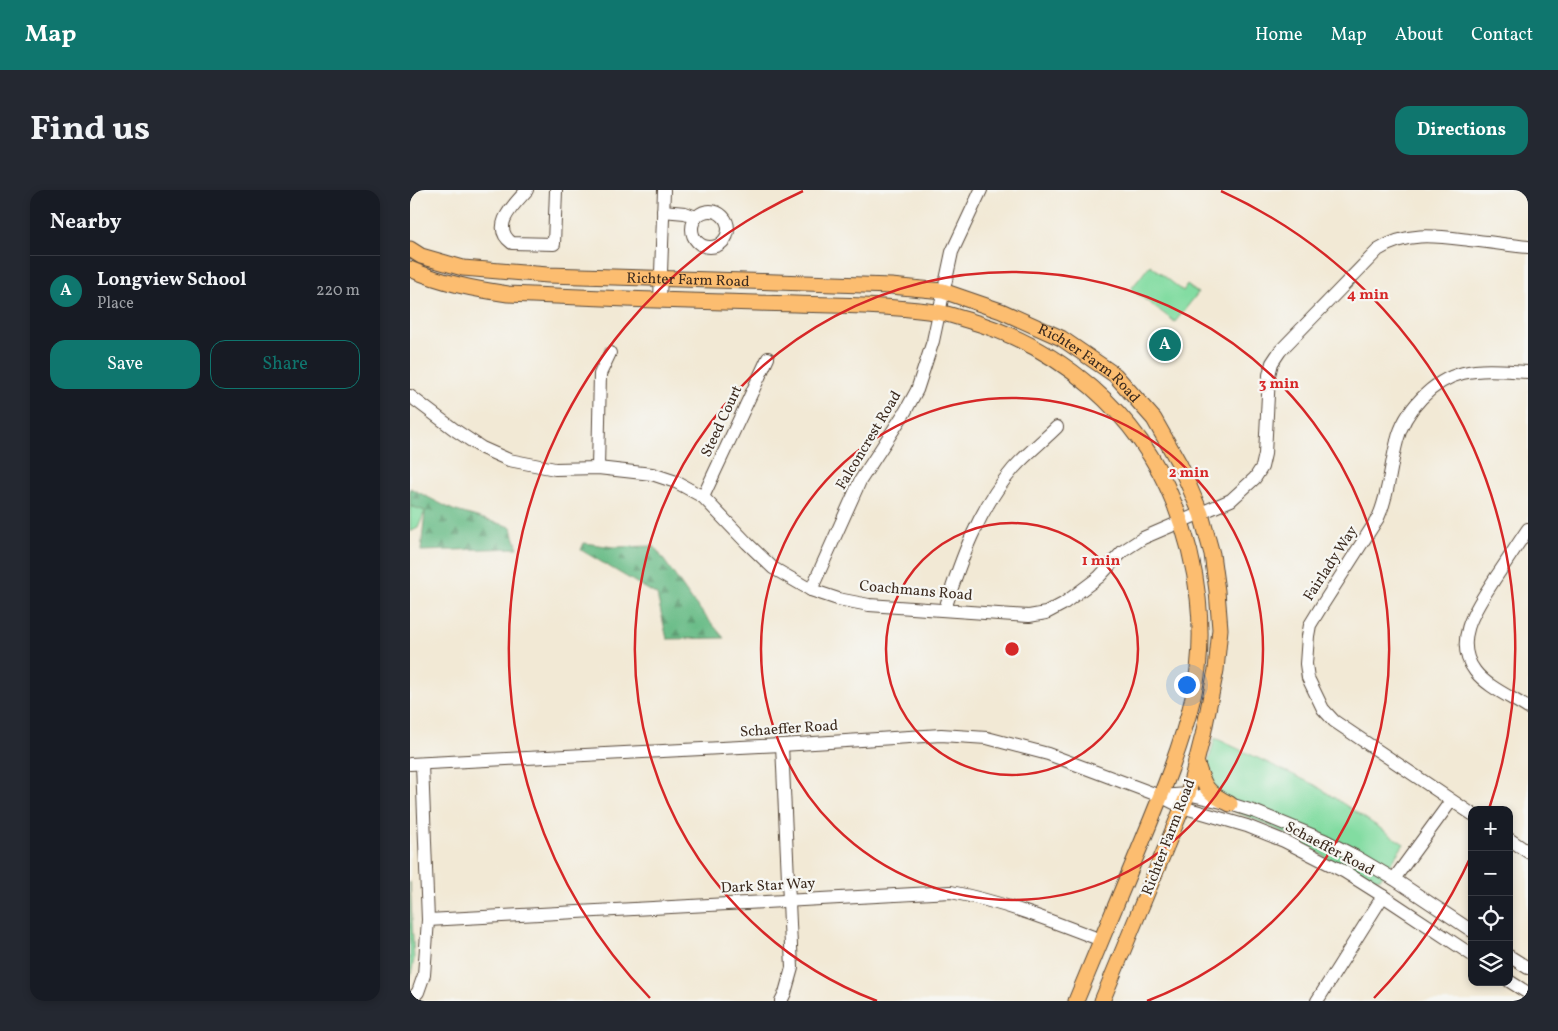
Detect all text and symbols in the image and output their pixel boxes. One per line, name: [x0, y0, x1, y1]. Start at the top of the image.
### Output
text: Map: [25, 18, 76, 52]
text: Home: [1255, 23, 1303, 48]
text: Map: [1331, 23, 1367, 48]
text: About: [1395, 23, 1443, 48]
text: Contact: [1471, 23, 1533, 48]
text: Find us: [30, 106, 150, 154]
button: Directions: [1395, 106, 1528, 155]
text: Nearby: [50, 208, 121, 237]
text: Longview School: [97, 267, 247, 293]
street label: Richter Farm Road: [626, 268, 750, 293]
text: A: [60, 280, 72, 302]
text: 220 m: [316, 280, 360, 302]
text: 4 min: [1347, 285, 1389, 306]
text: Place: [97, 293, 134, 315]
street label: Richter Farm Road: [1034, 320, 1144, 408]
pin: A: [1149, 326, 1181, 364]
button: Save: [50, 340, 200, 389]
button: Share: [210, 340, 360, 389]
text: 3 min: [1259, 374, 1299, 395]
street label: Steed Court: [697, 382, 748, 461]
street label: Falconcrest Road: [831, 387, 907, 494]
text: 2 min: [1169, 463, 1209, 484]
street label: Fairlady Way: [1299, 522, 1363, 605]
text: 1 min: [1082, 551, 1120, 572]
street label: Coachmans Road: [858, 576, 973, 607]
centre of rings: [1003, 640, 1021, 658]
your location: [1174, 672, 1200, 698]
street label: Schaeffer Road: [739, 716, 839, 743]
street label: Richter Farm Road: [1138, 776, 1201, 899]
map controls: [1468, 806, 1513, 986]
button: +: [1468, 806, 1513, 851]
street label: Schaeffer Road: [1281, 817, 1378, 882]
button: −: [1468, 851, 1513, 896]
street label: Dark Star Way: [720, 874, 816, 899]
button: locate: [1468, 896, 1513, 941]
button: layers: [1468, 941, 1513, 986]

